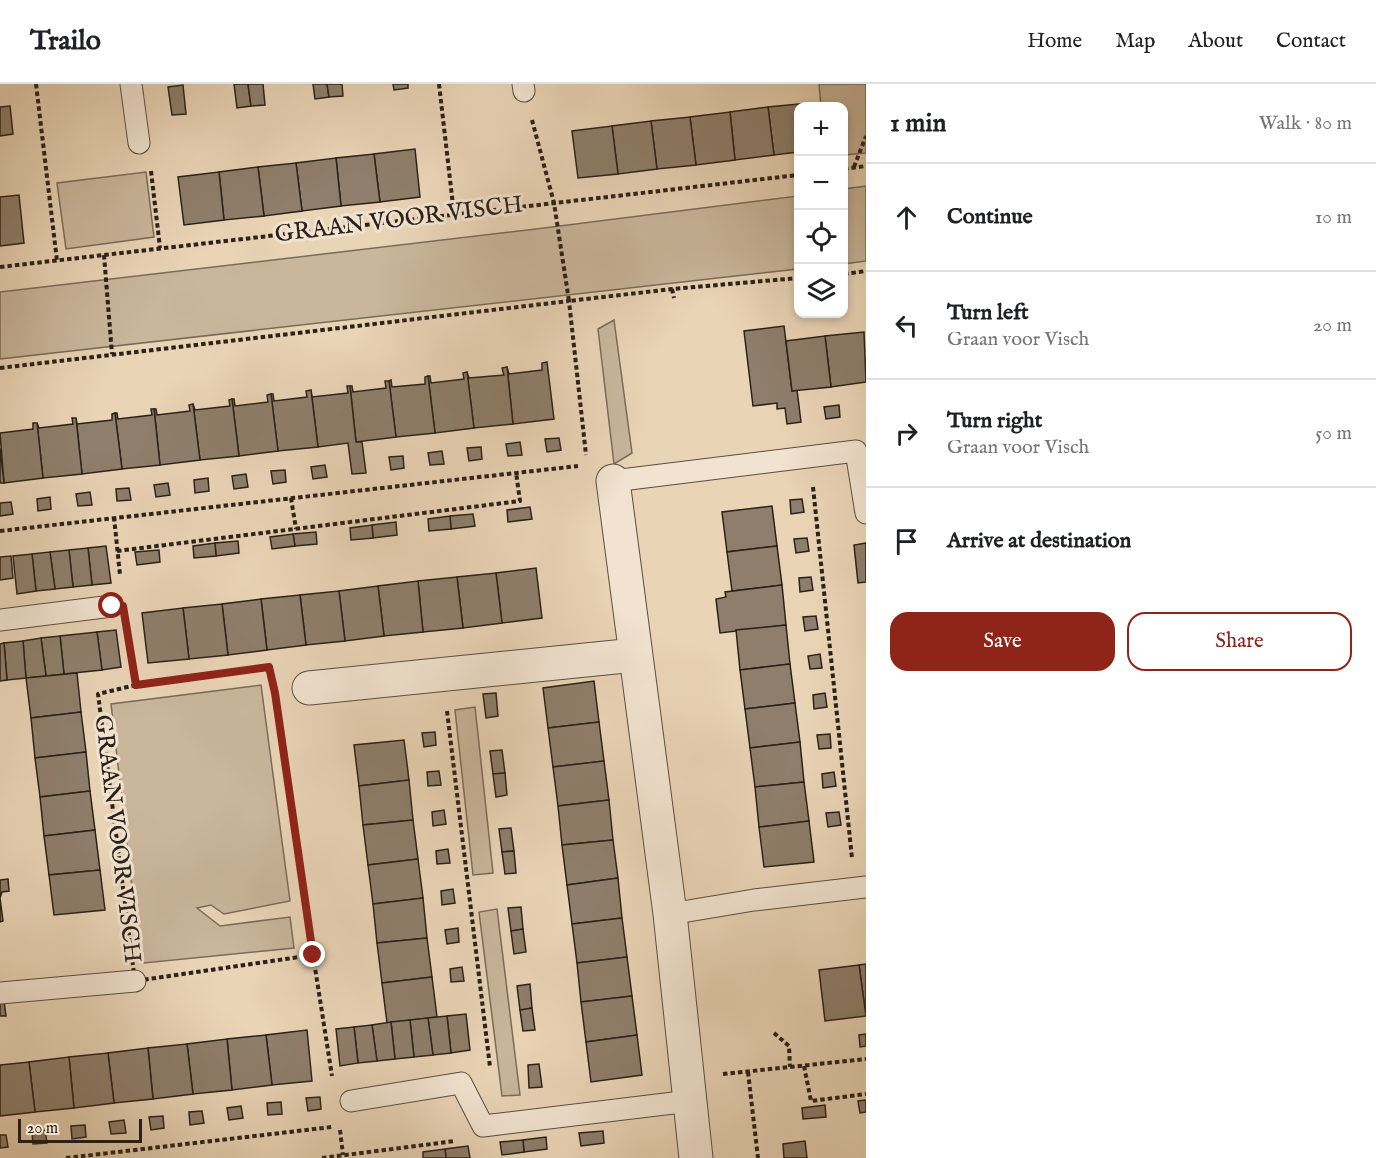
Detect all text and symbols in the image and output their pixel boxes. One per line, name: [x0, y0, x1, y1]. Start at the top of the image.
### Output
text: Trailo: [30, 24, 101, 59]
text: Home: [1027, 28, 1082, 55]
text: Map: [1115, 28, 1155, 55]
text: About: [1188, 28, 1243, 55]
text: Contact: [1276, 28, 1346, 55]
map controls: [794, 102, 848, 318]
button: +: [794, 102, 848, 156]
text: 1 min: [890, 107, 946, 140]
text: Walk · 80 m: [1259, 111, 1352, 136]
button: −: [794, 156, 848, 210]
street label: GRAAN VOOR VISCH: [273, 189, 525, 251]
icon: ahead: [890, 201, 923, 234]
text: Continue: [947, 203, 1033, 231]
text: 10 m: [1315, 205, 1352, 230]
button: locate: [794, 210, 848, 264]
button: layers: [794, 264, 848, 318]
text: Turn left: [947, 299, 1029, 327]
icon: left: [890, 309, 923, 342]
text: 20 m: [1313, 313, 1352, 338]
text: Graan voor Visch: [947, 327, 1089, 352]
text: Turn right: [947, 407, 1042, 435]
icon: right: [890, 417, 923, 450]
text: 50 m: [1315, 421, 1352, 446]
text: Graan voor Visch: [947, 435, 1089, 460]
icon: arrive: [890, 525, 923, 558]
text: Arrive at destination: [947, 527, 1131, 555]
route start: [98, 592, 124, 618]
button: Save: [890, 612, 1115, 671]
button: Share: [1127, 612, 1352, 671]
street label: GRAAN VOOR VISCH: [86, 713, 148, 965]
route end: [299, 941, 325, 967]
scale bar: [18, 1116, 142, 1144]
text: 20 m: [27, 1119, 58, 1139]

